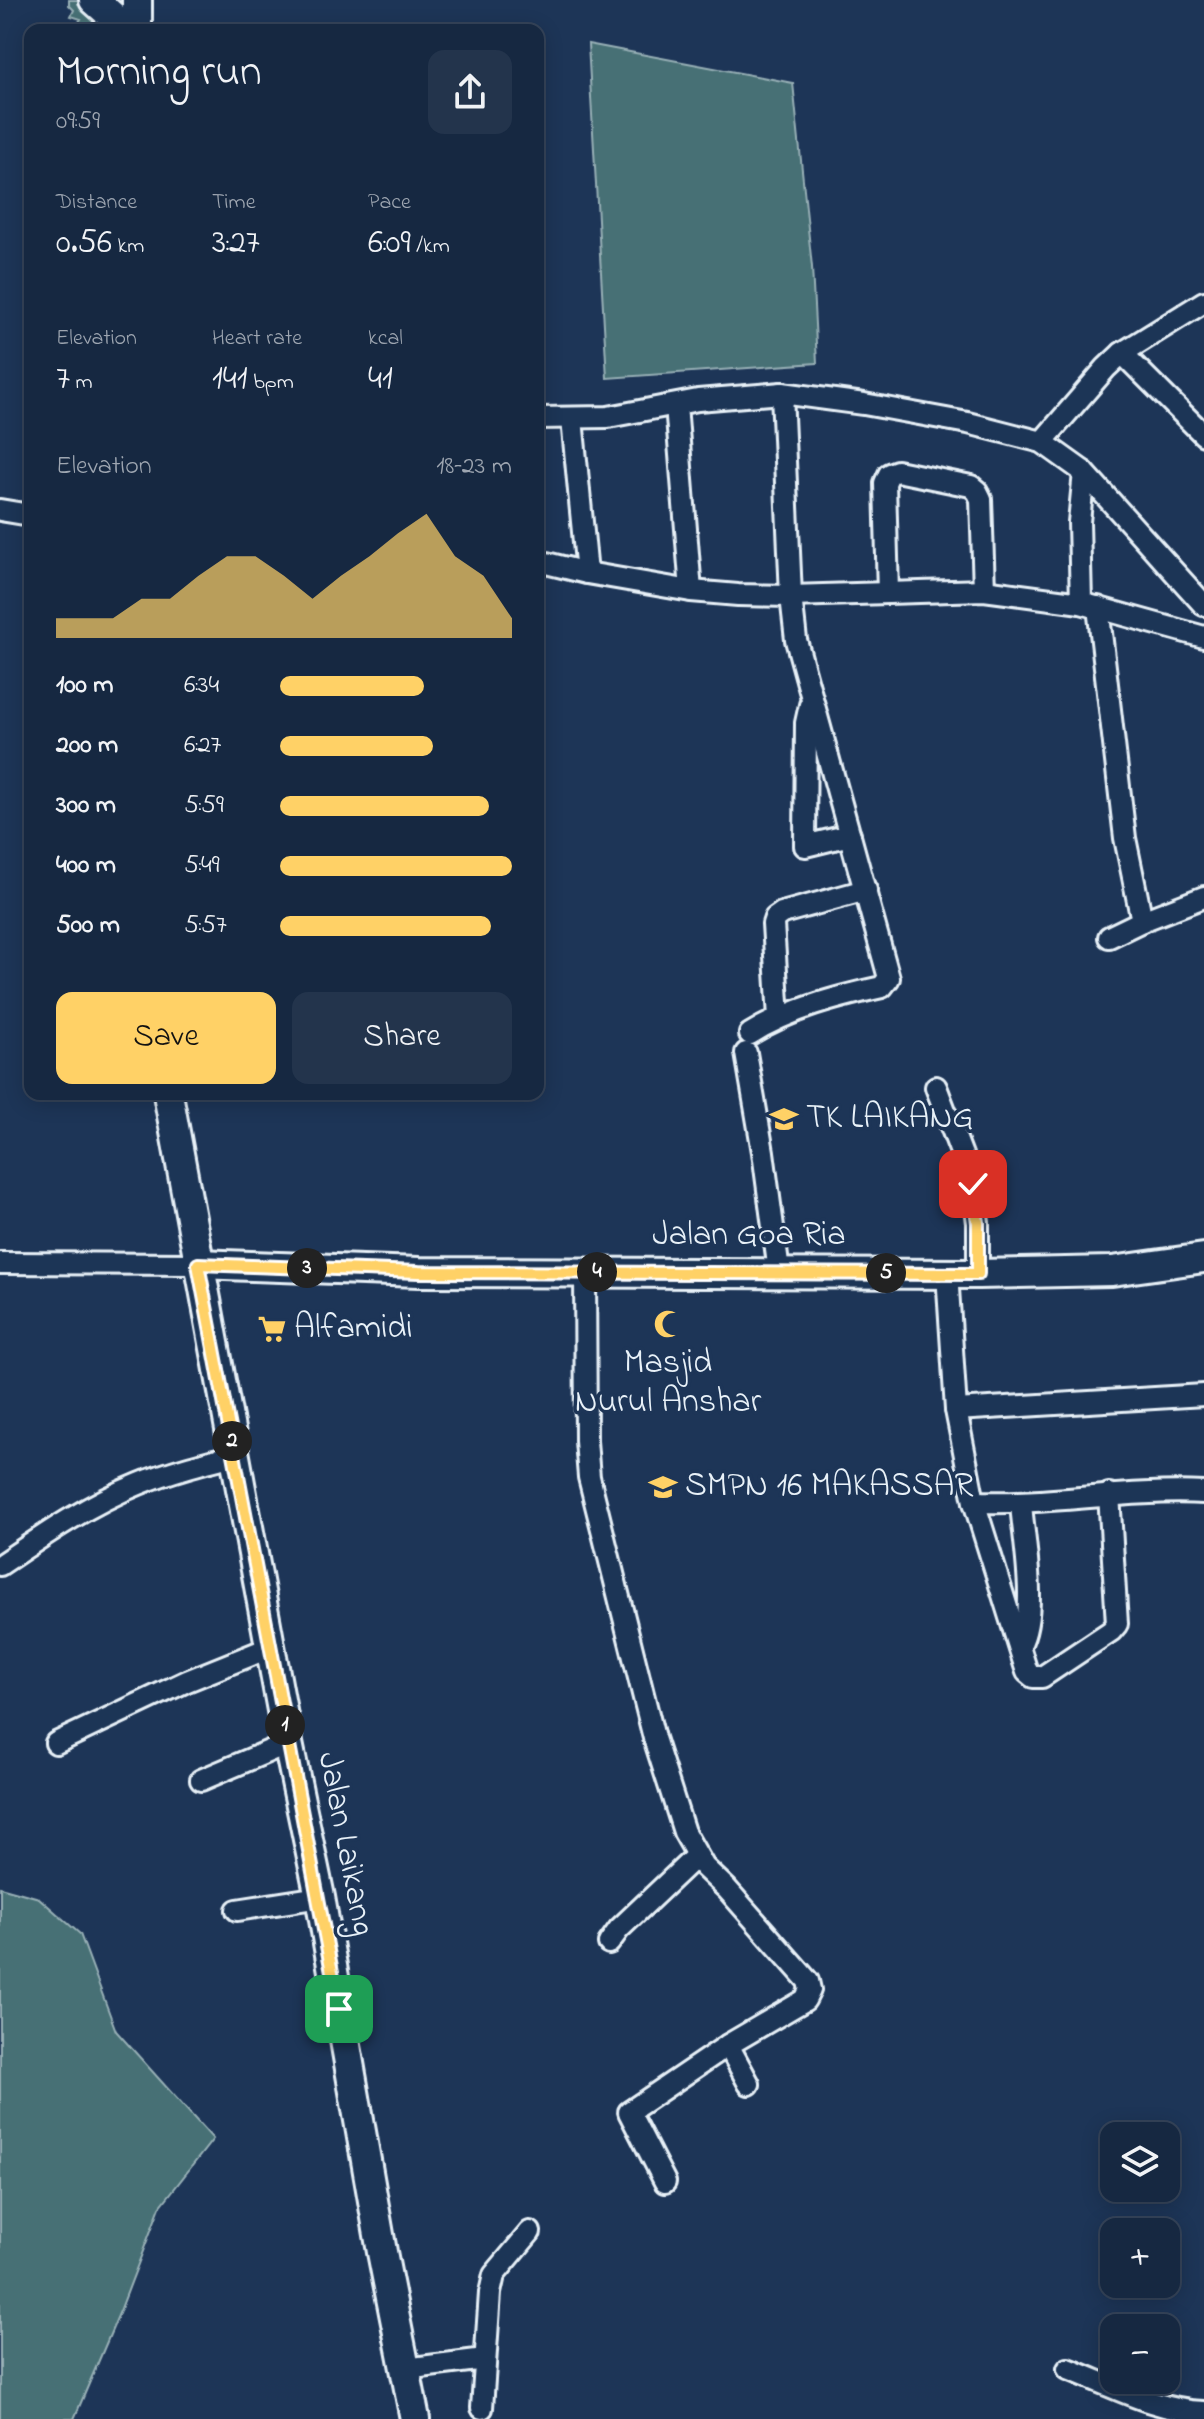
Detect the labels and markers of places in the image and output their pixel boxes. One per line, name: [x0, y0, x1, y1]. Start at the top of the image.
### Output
place label: TK LAIKANG: [806, 1094, 974, 1144]
school or university icon: TK LAIKANG: [769, 1104, 799, 1134]
pin: [939, 1150, 1007, 1218]
pin: 3: [287, 1248, 327, 1288]
pin: 4: [577, 1252, 617, 1292]
pin: 5: [866, 1253, 906, 1293]
place label: Alfamidi: [294, 1304, 413, 1354]
mosque icon: Masjid Nurul Anshar: [653, 1309, 683, 1339]
supermarket icon: Alfamidi: [257, 1314, 287, 1344]
place label: Masjid Nurul Anshar: [575, 1339, 762, 1428]
pin: 2: [212, 1421, 252, 1461]
place label: SMPN 16 MAKASSAR: [685, 1462, 973, 1512]
school or university icon: SMPN 16 MAKASSAR: [648, 1472, 678, 1502]
pin: 1: [265, 1705, 305, 1745]
pin: [305, 1975, 373, 2043]

